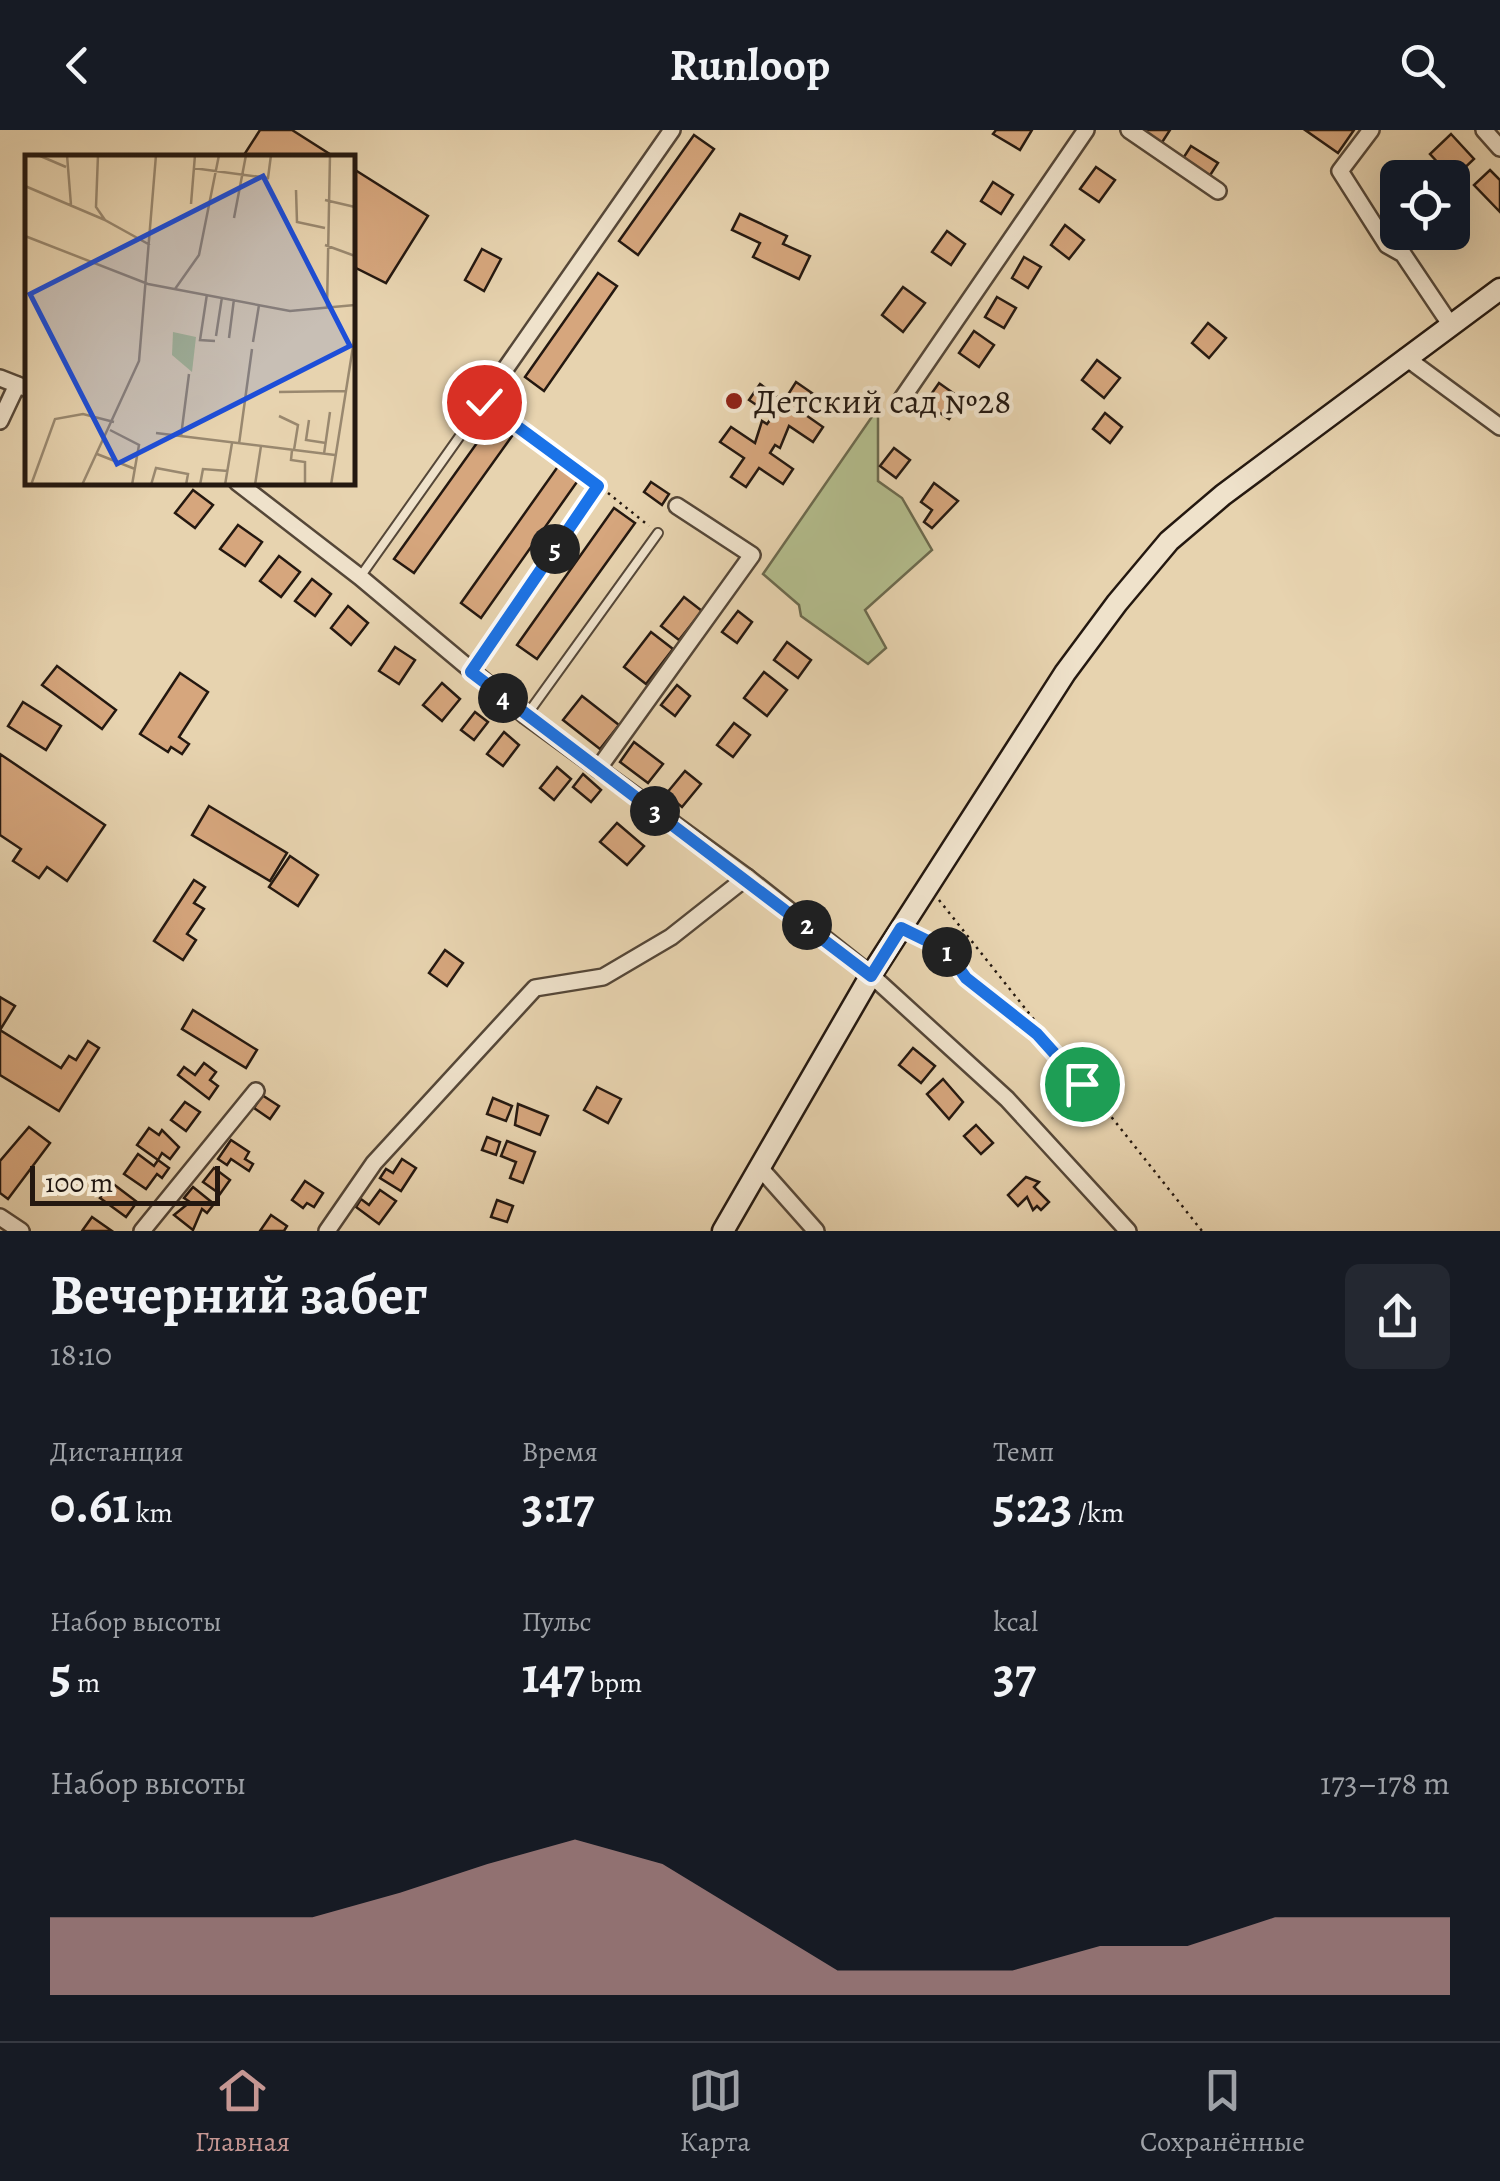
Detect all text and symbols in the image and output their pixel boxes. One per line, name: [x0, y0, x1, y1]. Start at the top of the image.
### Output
text: Runloop: [670, 34, 830, 96]
icon: back: [50, 38, 105, 93]
icon: search: [1395, 38, 1450, 93]
inset map: [25, 155, 355, 485]
map controls: [1380, 160, 1470, 250]
button: locate: [1380, 160, 1470, 250]
pin: [442, 360, 527, 445]
icon: check: [457, 375, 512, 430]
place label: Детский сад №28: [754, 377, 1011, 425]
marker: Детский сад №28: [723, 390, 745, 412]
pin: 5: [530, 524, 580, 574]
text: 5: [549, 530, 561, 568]
pin: 4: [478, 673, 528, 723]
text: 4: [496, 679, 510, 717]
pin: 3: [630, 786, 680, 836]
text: 3: [649, 792, 661, 830]
pin: 2: [782, 900, 832, 950]
text: 2: [800, 906, 814, 944]
pin: 1: [922, 927, 972, 977]
text: 1: [942, 933, 952, 971]
pin: [1040, 1042, 1125, 1127]
icon: arrive: [1055, 1057, 1110, 1112]
scale bar: [30, 1161, 220, 1206]
text: 100 m: [45, 1164, 113, 1202]
text: Вечерний забег: [50, 1257, 428, 1332]
button: share: [1345, 1264, 1450, 1369]
text: 18:10: [50, 1332, 112, 1376]
text: Дистанция: [50, 1433, 184, 1471]
text: Время: [522, 1433, 598, 1471]
text: Темп: [993, 1433, 1054, 1471]
text: 0.61: [50, 1471, 130, 1539]
text: 3:17: [522, 1471, 594, 1539]
text: 5:23: [993, 1471, 1072, 1539]
text: km: [130, 1494, 173, 1532]
text: /km: [1072, 1494, 1124, 1532]
text: Набор высоты: [50, 1603, 222, 1641]
text: Пульс: [522, 1603, 592, 1641]
text: kcal: [993, 1603, 1038, 1641]
text: 5: [50, 1641, 71, 1709]
text: 147: [522, 1641, 584, 1709]
text: 37: [993, 1641, 1036, 1709]
text: m: [71, 1664, 100, 1702]
text: bpm: [584, 1664, 642, 1702]
text: Набор высоты: [50, 1761, 246, 1805]
text: 173–178 m: [1320, 1761, 1450, 1805]
tab: Главная: [195, 2063, 290, 2161]
tab: Карта: [680, 2063, 750, 2161]
tab: Сохранённые: [1140, 2063, 1305, 2161]

